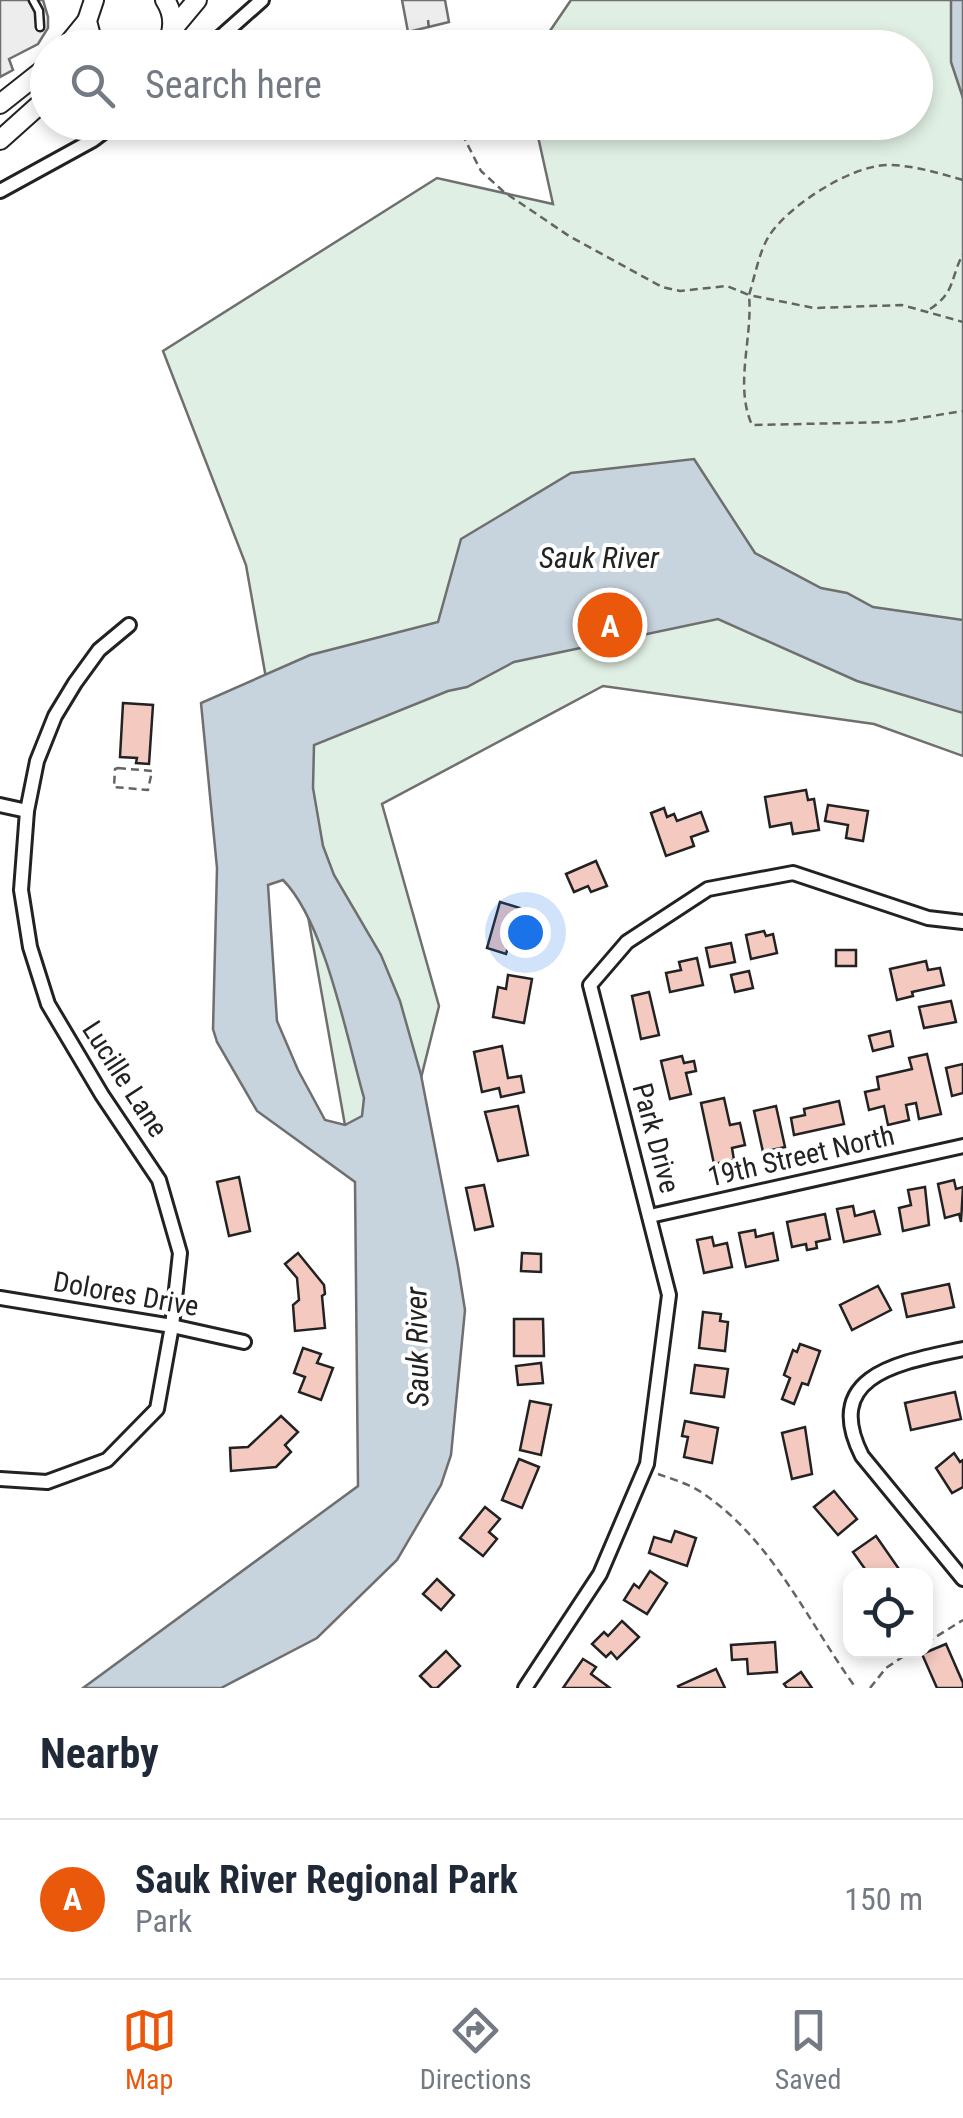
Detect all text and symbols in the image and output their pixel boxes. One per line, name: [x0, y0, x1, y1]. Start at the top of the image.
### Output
search box: [30, 30, 933, 140]
icon: search: [65, 58, 120, 113]
text: Search here: [145, 63, 322, 107]
water label: Sauk River: [539, 540, 660, 575]
pin: A: [578, 588, 642, 662]
your location: [500, 907, 551, 958]
street label: Lucille Lane: [75, 1015, 175, 1143]
street label: Park Drive: [626, 1080, 686, 1196]
street label: 19th Street North: [705, 1119, 897, 1193]
street label: Dolores Drive: [51, 1265, 201, 1323]
water label: Sauk River: [398, 1286, 436, 1407]
map controls: [843, 1568, 933, 1658]
button: locate: [843, 1568, 933, 1658]
text: Nearby: [40, 1729, 159, 1778]
text: Sauk River Regional Park: [135, 1858, 518, 1902]
text: A: [63, 1880, 82, 1918]
text: 150 m: [844, 1880, 923, 1918]
text: Park: [135, 1902, 192, 1940]
tab: Map: [122, 2003, 177, 2096]
tab: Directions: [420, 2003, 532, 2096]
tab: Saved: [775, 2003, 841, 2096]

